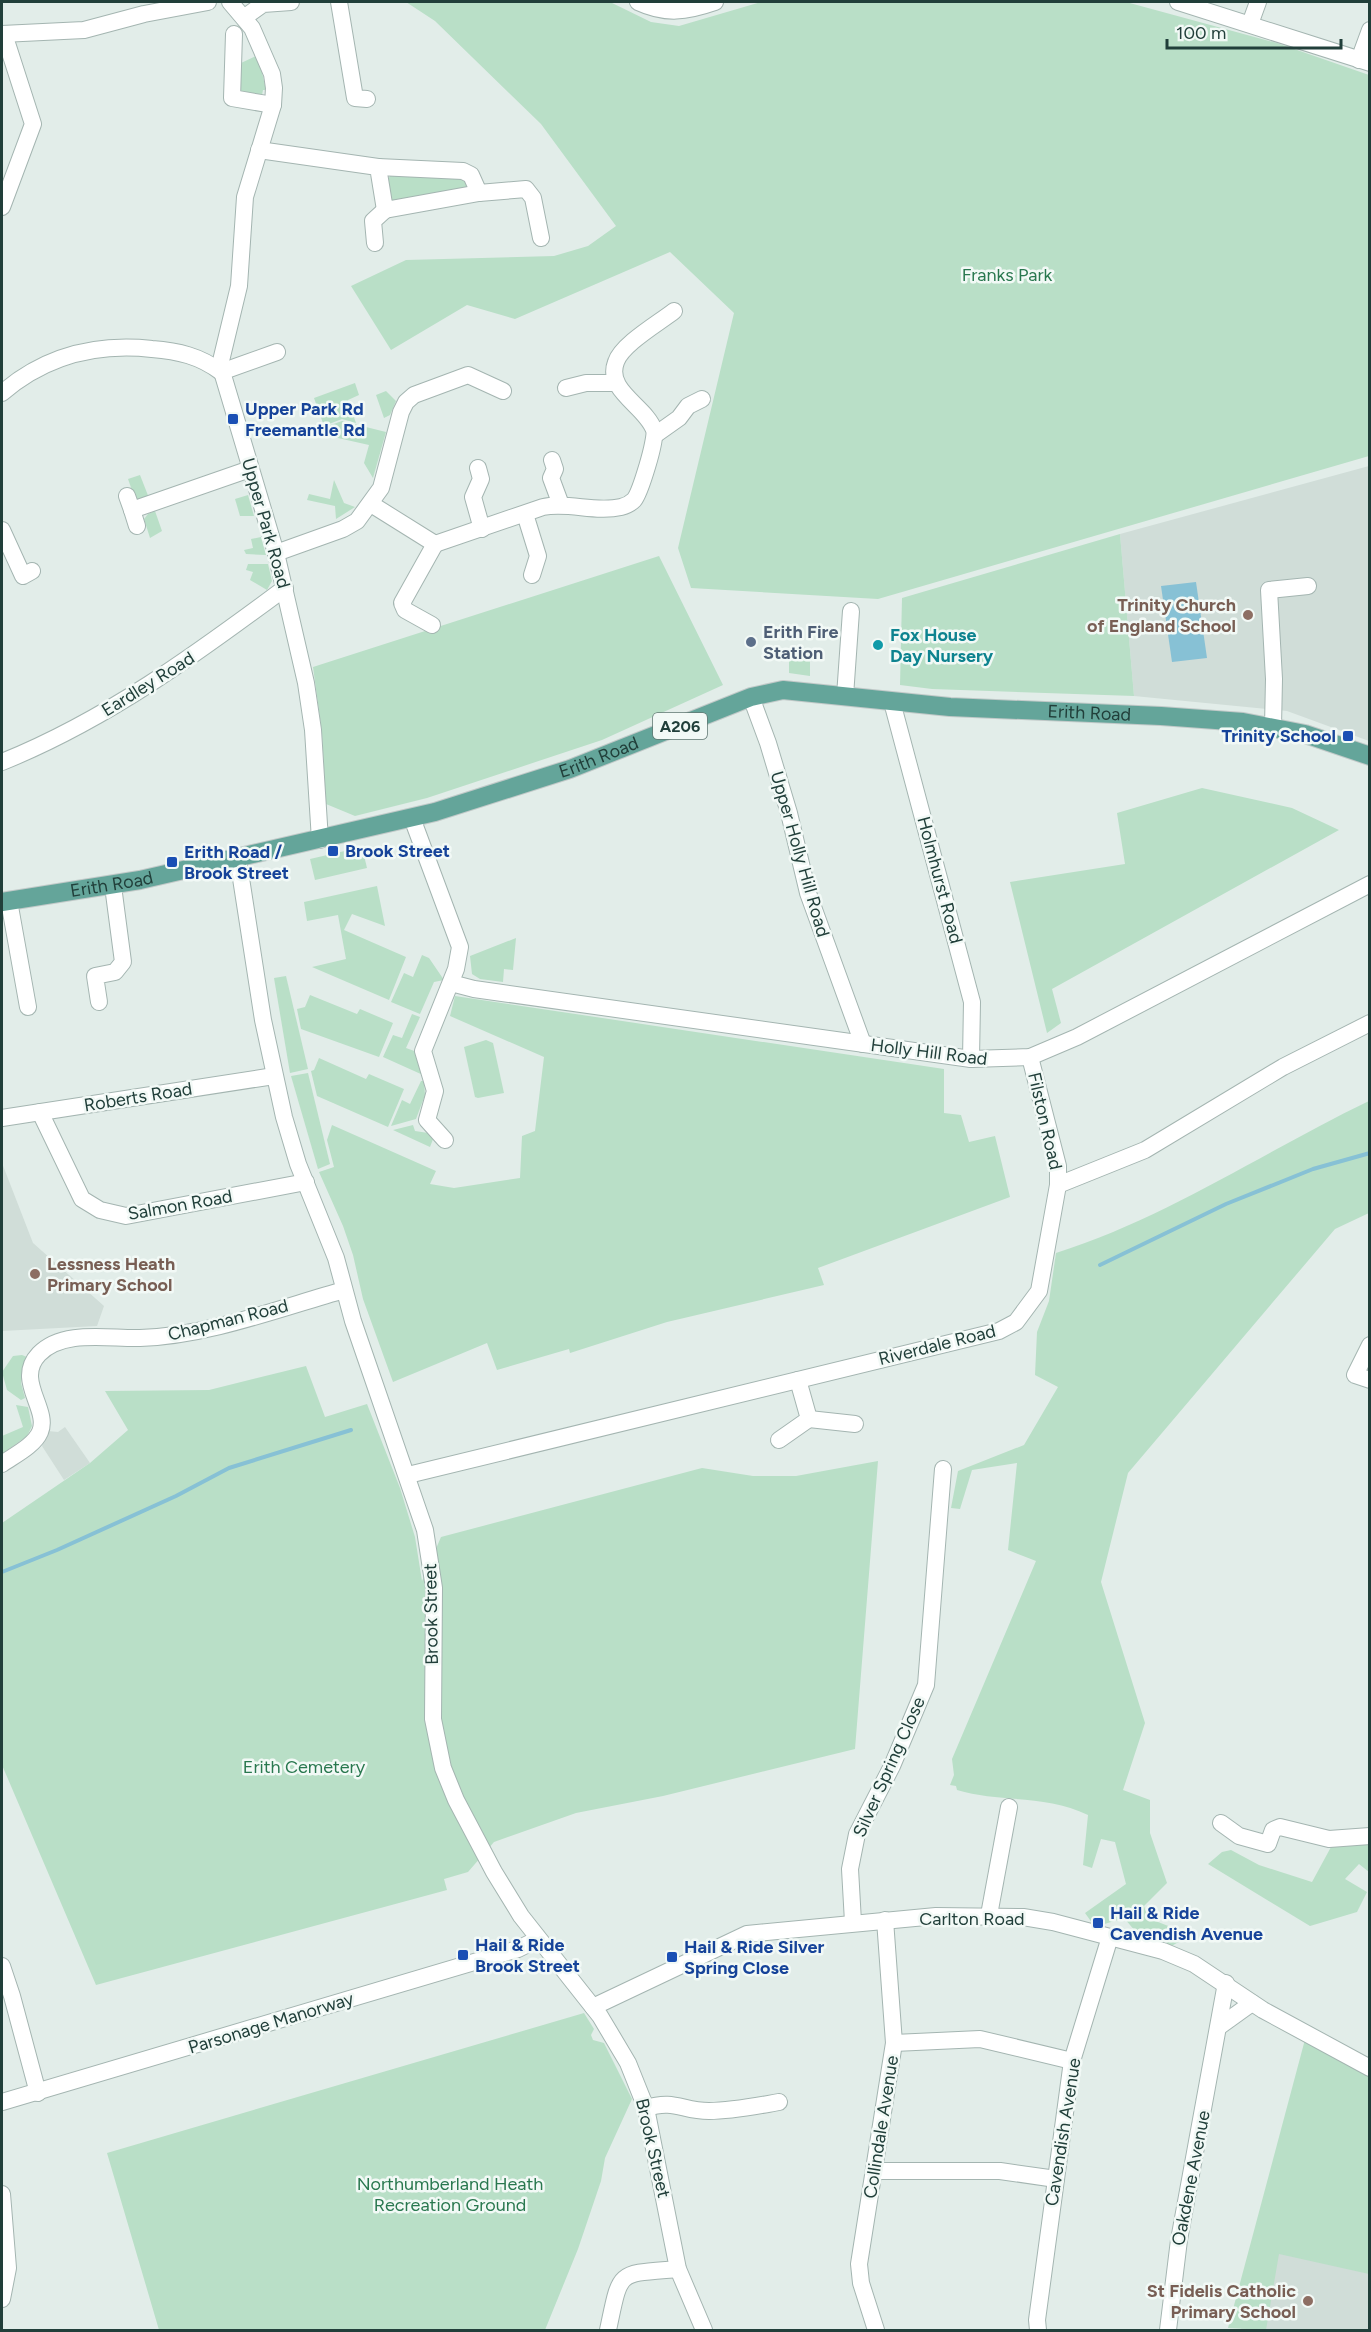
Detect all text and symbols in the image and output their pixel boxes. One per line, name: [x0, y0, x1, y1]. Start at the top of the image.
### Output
scale bar: [1167, 12, 1341, 50]
text: 100 m: [1176, 22, 1226, 44]
park label: Franks Park: [962, 264, 1053, 286]
place label: Upper Park Rd Freemantle Rd: [245, 398, 365, 441]
marker: Upper Park Rd Freemantle Rd: [226, 412, 240, 426]
street label: Upper Park Road: [237, 455, 295, 591]
place label: Trinity Church of England School: [1087, 594, 1236, 637]
marker: Trinity Church of England School: [1241, 608, 1255, 622]
place label: Erith Fire Station: [763, 621, 838, 664]
place label: Fox House Day Nursery: [890, 624, 994, 667]
marker: Erith Fire Station: [744, 635, 758, 649]
marker: Fox House Day Nursery: [871, 638, 885, 652]
street label: Eardley Road: [97, 647, 199, 721]
street label: Erith Road: [1047, 700, 1132, 726]
road number: A206: [653, 713, 707, 739]
place label: Trinity School: [1221, 725, 1336, 747]
marker: Trinity School: [1341, 729, 1355, 743]
street label: Erith Road: [556, 732, 642, 783]
street label: Upper Holly Hill Road: [766, 768, 834, 940]
street label: Holmhurst Road: [912, 814, 968, 946]
place label: Brook Street: [345, 840, 450, 862]
place label: Erith Road / Brook Street: [184, 841, 289, 884]
marker: Brook Street: [326, 844, 340, 858]
marker: Erith Road / Brook Street: [165, 855, 179, 869]
street label: Erith Road: [69, 866, 155, 902]
street label: Holly Hill Road: [869, 1034, 989, 1070]
street label: Filston Road: [1023, 1070, 1067, 1172]
street label: Roberts Road: [82, 1078, 194, 1116]
street label: Salmon Road: [126, 1185, 234, 1225]
place label: Lessness Heath Primary School: [47, 1253, 175, 1296]
marker: Lessness Heath Primary School: [28, 1267, 42, 1281]
street label: Chapman Road: [166, 1294, 290, 1346]
street label: Riverdale Road: [876, 1320, 998, 1370]
street label: Brook Street: [419, 1563, 443, 1665]
street label: Silver Spring Close: [848, 1693, 930, 1841]
park label: Erith Cemetery: [243, 1756, 366, 1778]
place label: Hail & Ride Cavendish Avenue: [1110, 1902, 1263, 1945]
street label: Carlton Road: [919, 1908, 1025, 1930]
marker: Hail & Ride Cavendish Avenue: [1091, 1916, 1105, 1930]
place label: Hail & Ride Brook Street: [475, 1934, 580, 1977]
place label: Hail & Ride Silver Spring Close: [684, 1936, 825, 1979]
marker: Hail & Ride Brook Street: [456, 1948, 470, 1962]
marker: Hail & Ride Silver Spring Close: [665, 1950, 679, 1964]
street label: Parsonage Manorway: [186, 1987, 357, 2059]
street label: Collindale Avenue: [859, 2054, 903, 2200]
street label: Cavendish Avenue: [1040, 2056, 1086, 2208]
street label: Brook Street: [631, 2096, 675, 2200]
street label: Oakdene Avenue: [1167, 2108, 1215, 2247]
park label: Northumberland Heath Recreation Ground: [357, 2173, 543, 2216]
place label: St Fidelis Catholic Primary School: [1147, 2280, 1296, 2323]
marker: St Fidelis Catholic Primary School: [1301, 2294, 1315, 2308]

